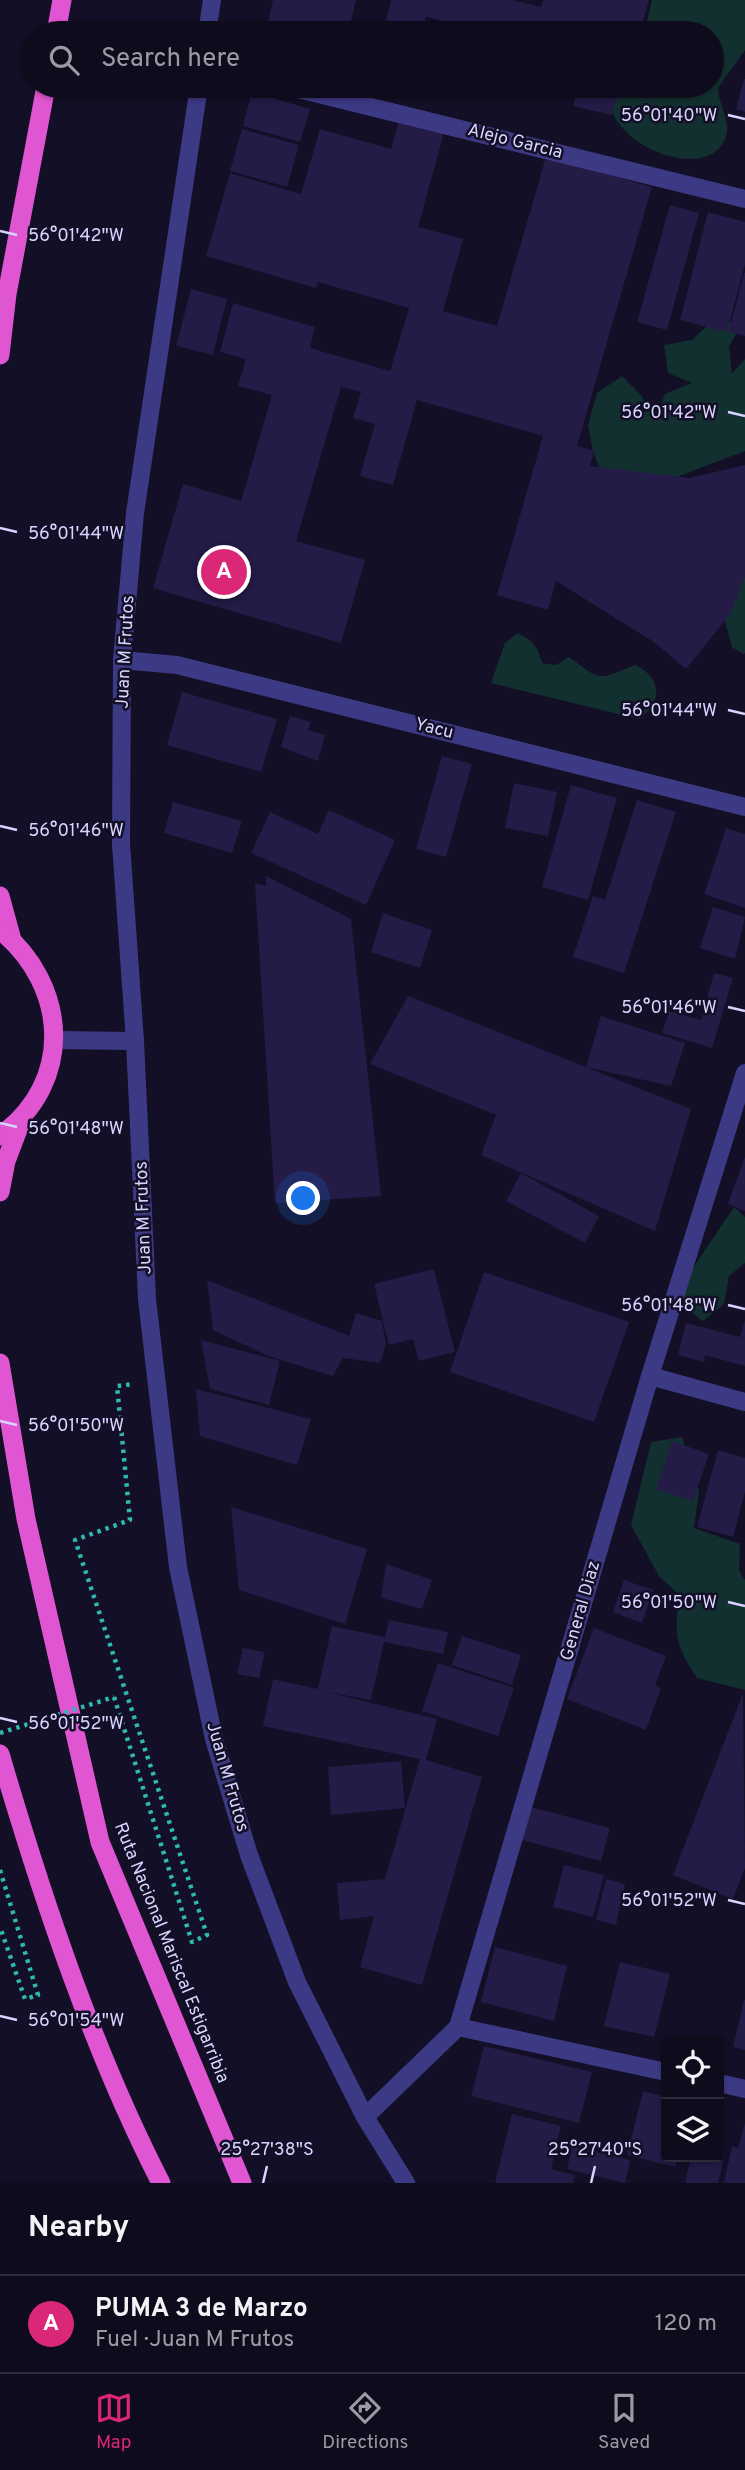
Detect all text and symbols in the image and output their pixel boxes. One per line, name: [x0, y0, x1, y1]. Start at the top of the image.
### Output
search box: [21, 21, 724, 98]
icon: search: [45, 41, 83, 79]
text: Search here: [101, 43, 240, 76]
text: 56°01'40"W: [621, 105, 717, 128]
street label: Alejo Garcia: [465, 119, 565, 165]
text: 56°01'42"W: [28, 225, 124, 248]
text: 56°01'42"W: [621, 402, 717, 425]
text: 56°01'44"W: [28, 523, 124, 546]
pin: A: [201, 546, 247, 598]
street label: Juan M Frutos: [112, 595, 140, 709]
text: 56°01'44"W: [621, 700, 717, 723]
street label: Yacu: [412, 713, 456, 745]
text: 56°01'46"W: [28, 820, 124, 843]
text: 56°01'46"W: [621, 997, 717, 1020]
text: 56°01'48"W: [28, 1118, 124, 1141]
street label: Juan M Frutos: [131, 1161, 157, 1275]
your location: [286, 1181, 320, 1215]
text: 56°01'48"W: [621, 1295, 717, 1318]
text: 56°01'50"W: [28, 1415, 124, 1438]
street label: General Diaz: [556, 1558, 606, 1664]
text: 56°01'50"W: [621, 1592, 717, 1615]
text: 56°01'52"W: [28, 1713, 124, 1736]
street label: Juan M Frutos: [200, 1719, 254, 1835]
street label: Ruta Nacional Mariscal Estigarribia: [108, 1819, 234, 2087]
text: 56°01'52"W: [621, 1890, 717, 1913]
text: 56°01'54"W: [28, 2010, 124, 2033]
map controls: [661, 2036, 724, 2162]
button: locate: [661, 2036, 724, 2099]
button: layers: [661, 2099, 724, 2162]
text: 25°27'38"S: [220, 2139, 314, 2162]
text: 25°27'40"S: [548, 2139, 642, 2162]
text: Nearby: [28, 2210, 129, 2247]
text: PUMA 3 de Marzo: [95, 2293, 308, 2326]
text: A: [43, 2310, 59, 2339]
text: 120 m: [655, 2310, 717, 2339]
text: Fuel · Juan M Frutos: [95, 2326, 294, 2355]
tab: Map: [95, 2389, 133, 2455]
tab: Directions: [322, 2389, 409, 2455]
tab: Saved: [598, 2389, 650, 2455]

